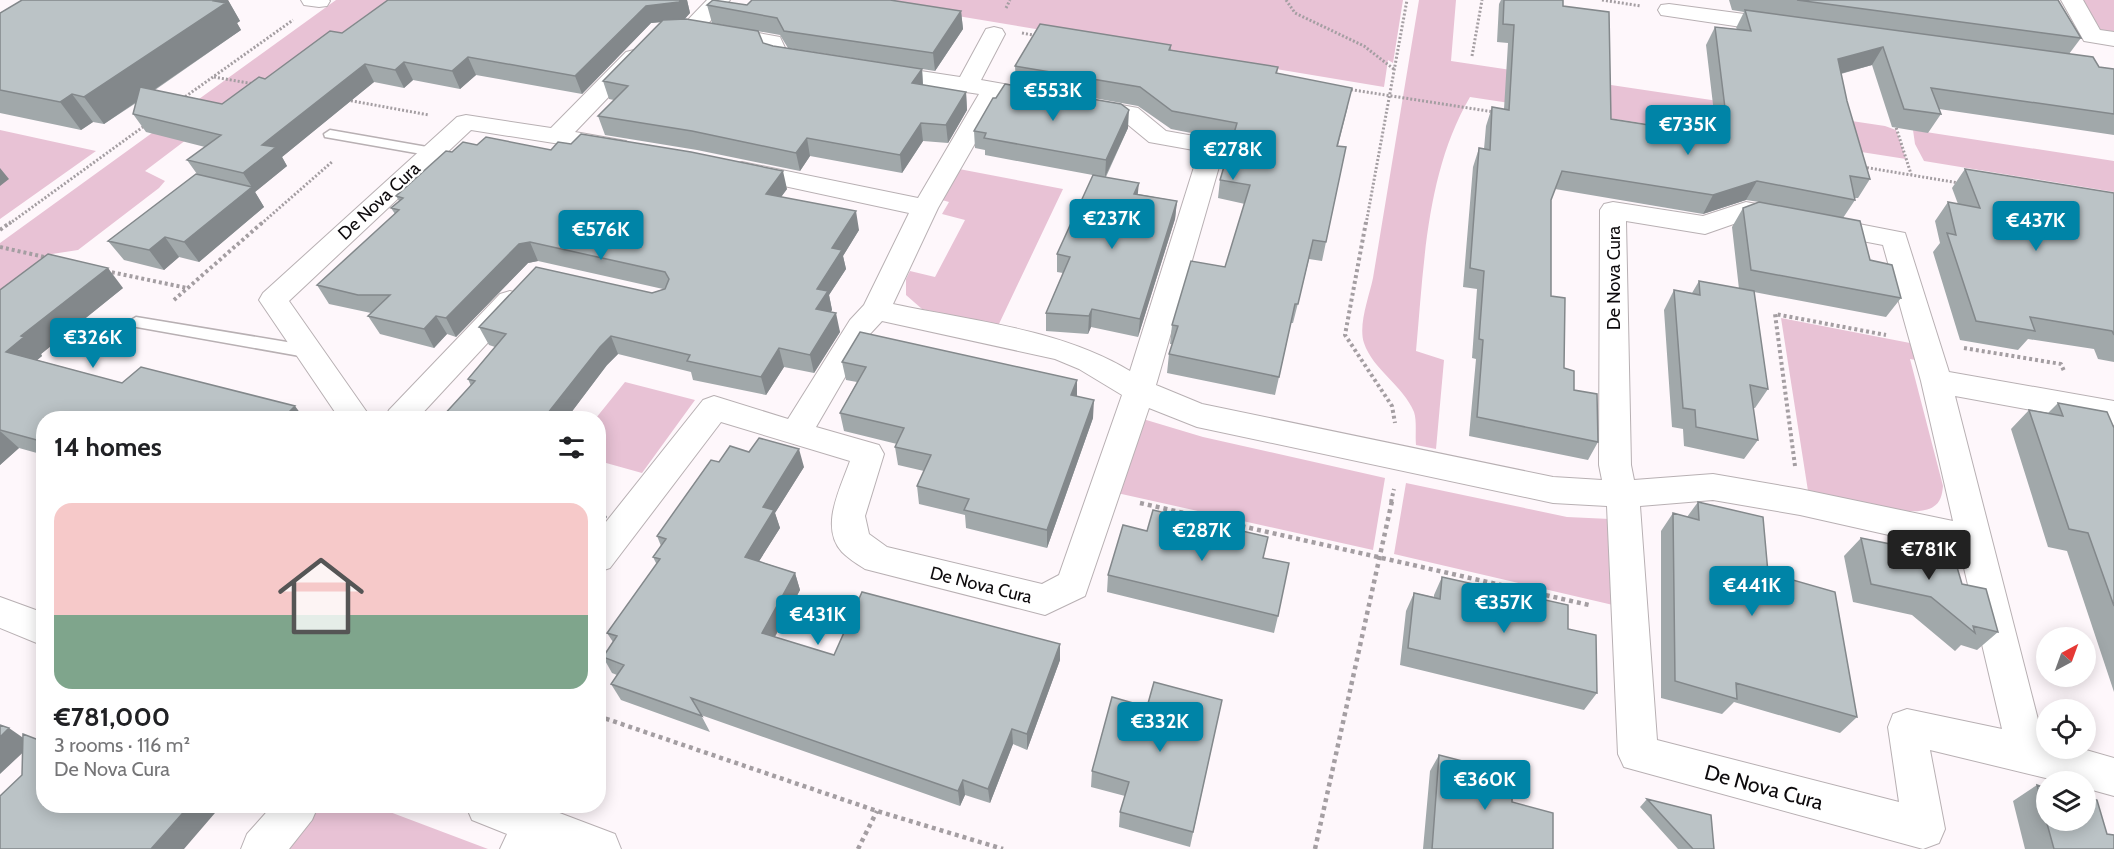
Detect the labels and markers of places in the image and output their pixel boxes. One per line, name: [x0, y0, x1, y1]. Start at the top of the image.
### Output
pin: €553K: [1011, 71, 1095, 122]
pin: €735K: [1646, 105, 1730, 156]
pin: €278K: [1191, 130, 1275, 181]
pin: €237K: [1070, 199, 1154, 250]
pin: €437K: [1994, 201, 2078, 252]
pin: €576K: [559, 210, 643, 261]
pin: €326K: [51, 318, 135, 369]
pin: €287K: [1160, 511, 1244, 562]
pin: €781K: [1887, 530, 1971, 581]
pin: €441K: [1710, 566, 1794, 617]
pin: €357K: [1462, 583, 1546, 634]
pin: €431K: [776, 595, 860, 646]
pin: €332K: [1118, 702, 1202, 753]
pin: €360K: [1443, 760, 1527, 811]

